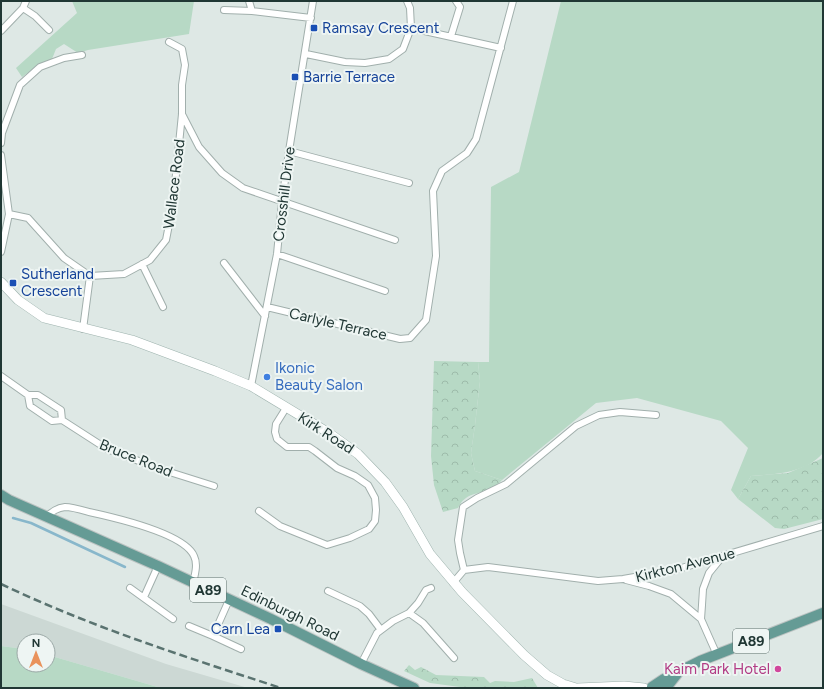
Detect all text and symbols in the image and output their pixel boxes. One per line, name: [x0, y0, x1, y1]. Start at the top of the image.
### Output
place label: Ramsay Crescent: [322, 19, 440, 37]
marker: Ramsay Crescent: [309, 23, 319, 33]
place label: Barrie Terrace: [303, 68, 395, 86]
marker: Barrie Terrace: [290, 72, 300, 82]
street label: Wallace Road: [160, 138, 188, 230]
street label: Crosshill Drive: [269, 146, 299, 242]
place label: Sutherland Crescent: [21, 265, 94, 300]
marker: Sutherland Crescent: [8, 278, 18, 288]
street label: Carlyle Terrace: [287, 304, 389, 344]
place label: Ikonic Beauty Salon: [275, 359, 363, 394]
marker: Ikonic Beauty Salon: [262, 372, 272, 382]
street label: Kirk Road: [295, 408, 357, 458]
street label: Bruce Road: [97, 435, 175, 481]
street label: Kirkton Avenue: [633, 544, 737, 586]
road number: A89: [190, 578, 226, 602]
street label: Edinburgh Road: [238, 581, 342, 645]
place label: Carn Lea: [211, 620, 270, 638]
marker: Carn Lea: [273, 624, 283, 634]
road number: A89: [733, 629, 769, 653]
north arrow: [16, 633, 56, 673]
text: N: [32, 637, 40, 650]
place label: Kaim Park Hotel: [664, 660, 770, 678]
marker: Kaim Park Hotel: [773, 664, 783, 674]

